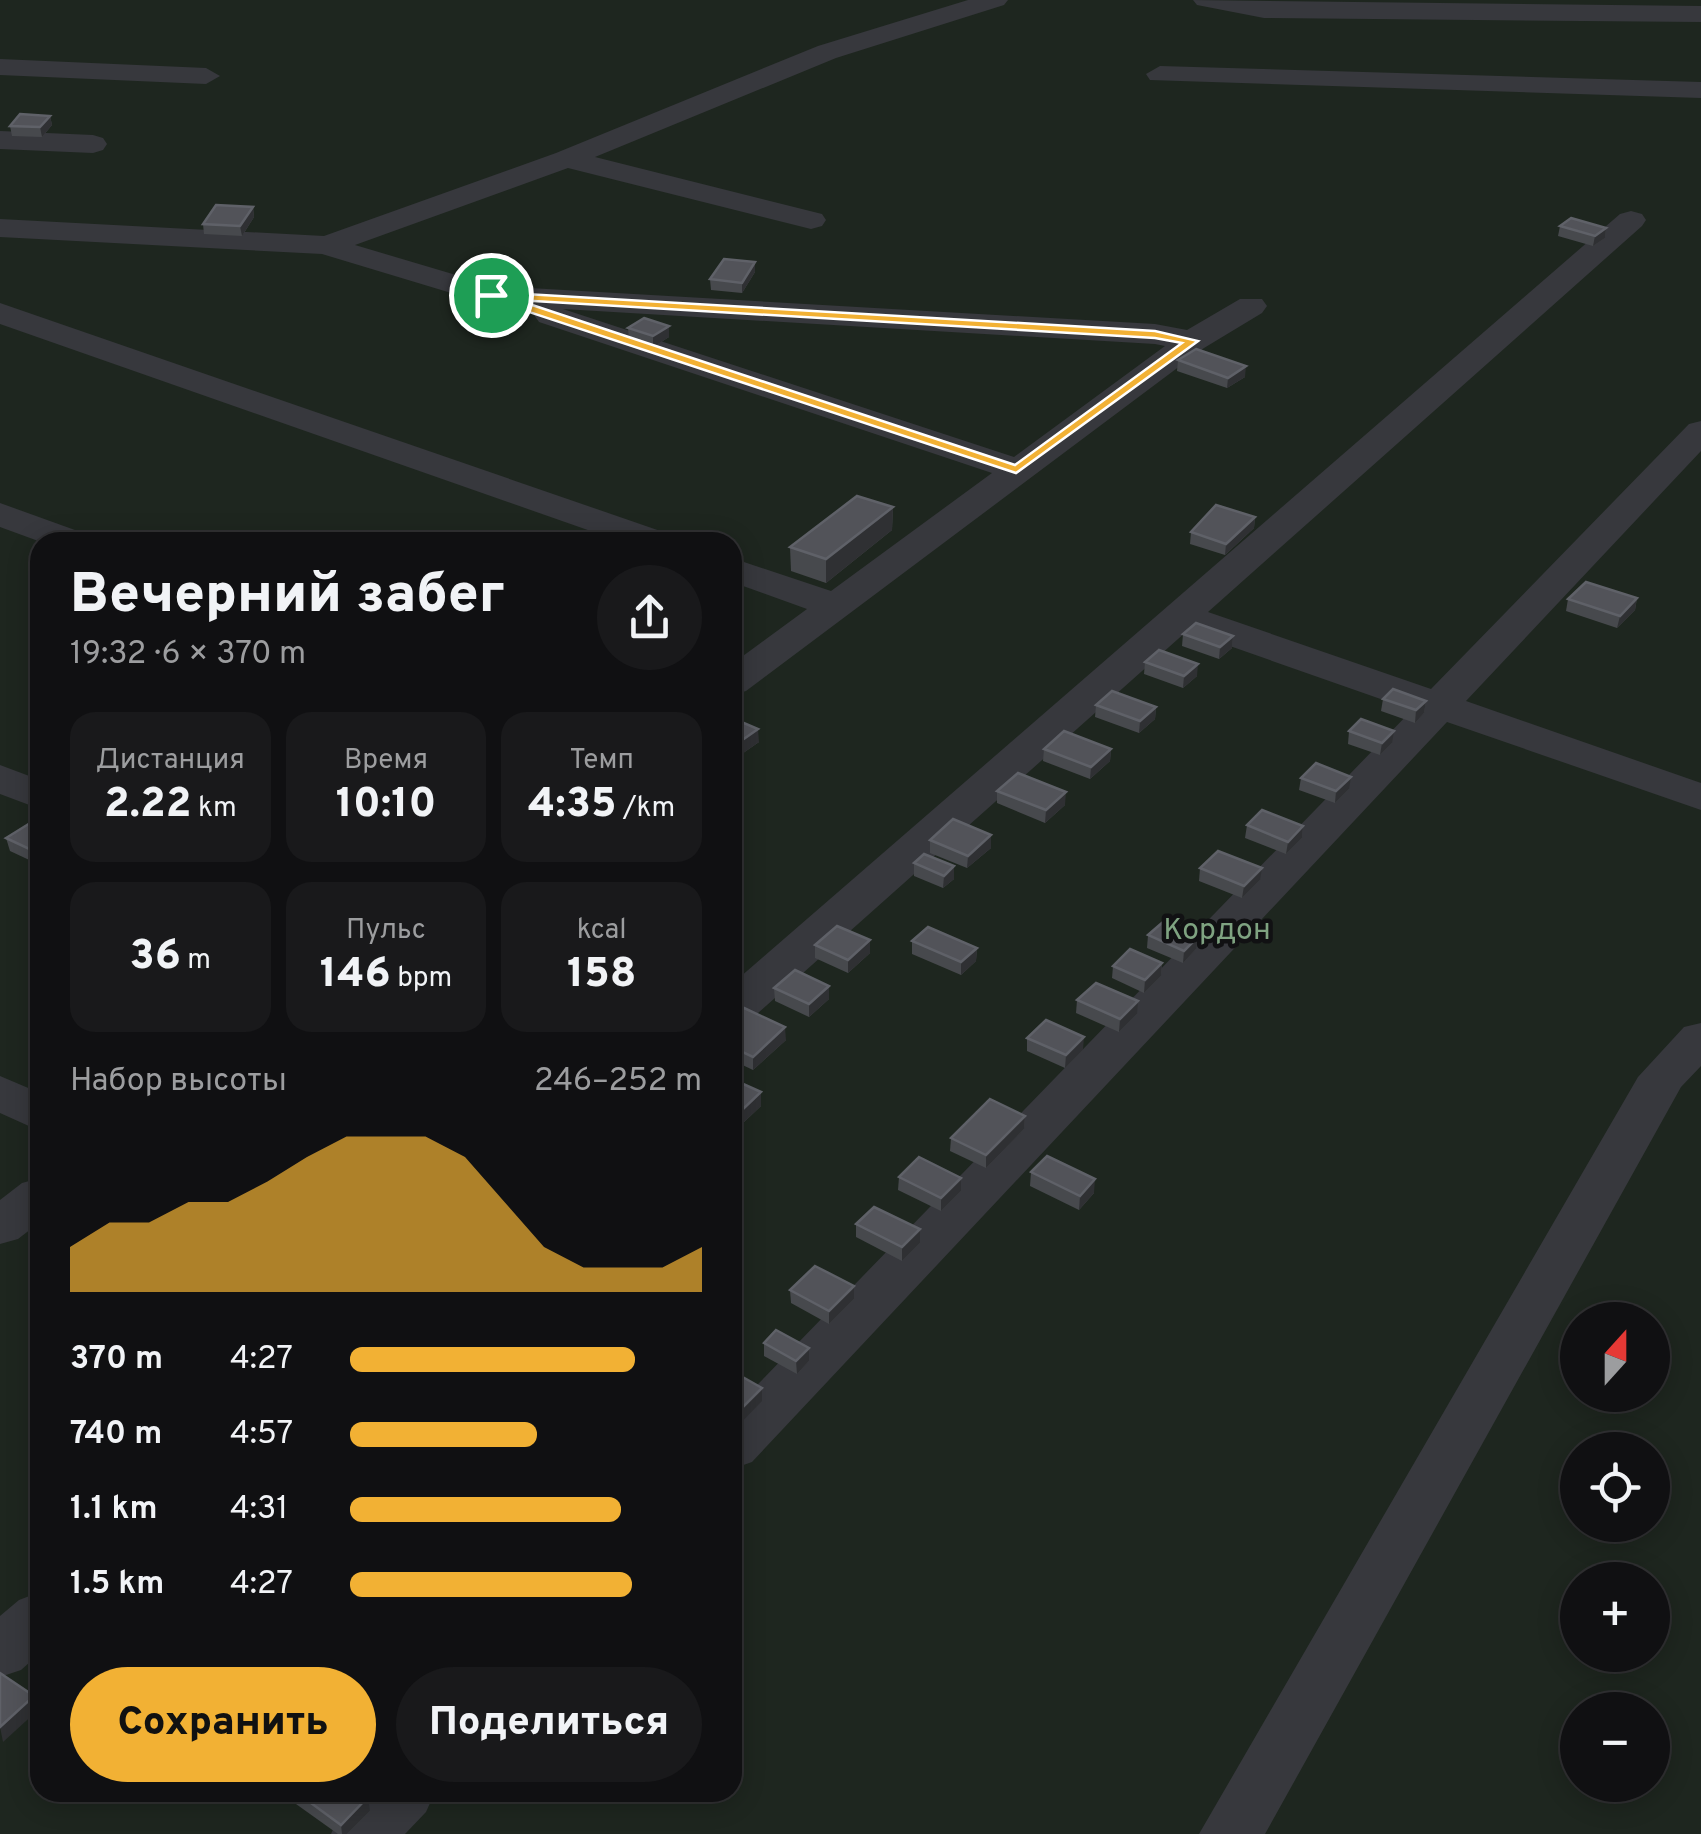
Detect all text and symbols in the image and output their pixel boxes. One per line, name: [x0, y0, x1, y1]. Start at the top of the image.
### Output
pin: [449, 253, 534, 338]
icon: arrive: [464, 268, 519, 323]
text: Вечерний забег: [70, 562, 505, 632]
button: share: [597, 565, 702, 670]
text: 19:32 · 6 × 370 m: [70, 635, 306, 675]
text: Дистанция: [96, 743, 245, 779]
text: Время: [344, 743, 428, 779]
text: Темп: [569, 743, 634, 779]
text: 2.22: [104, 779, 191, 832]
text: 10:10: [336, 779, 436, 832]
text: 4:35: [528, 779, 616, 832]
text: km: [191, 791, 237, 827]
text: /km: [616, 791, 675, 827]
text: Пульс: [346, 913, 426, 949]
text: kcal: [577, 913, 627, 949]
park label: Кордон: [1163, 913, 1271, 950]
text: 36: [130, 931, 181, 984]
text: m: [181, 943, 211, 979]
text: 146: [320, 949, 391, 1002]
text: 158: [567, 949, 636, 1002]
text: bpm: [391, 961, 452, 997]
text: Набор высоты: [70, 1062, 287, 1102]
text: 246–252 m: [534, 1062, 702, 1102]
north arrow: [1560, 1302, 1670, 1412]
map controls: [1560, 1302, 1670, 1802]
text: 370 m: [70, 1340, 163, 1380]
text: 4:27: [230, 1340, 293, 1380]
text: 740 m: [70, 1415, 162, 1455]
text: 4:57: [230, 1415, 293, 1455]
button: locate: [1560, 1432, 1670, 1542]
text: 1.1 km: [70, 1490, 158, 1530]
text: 4:31: [230, 1490, 288, 1530]
button: +: [1560, 1562, 1670, 1672]
text: 1.5 km: [70, 1565, 164, 1605]
text: 4:27: [230, 1565, 293, 1605]
button: Сохранить: [70, 1667, 376, 1782]
button: Поделиться: [396, 1667, 702, 1782]
button: −: [1560, 1692, 1670, 1802]

